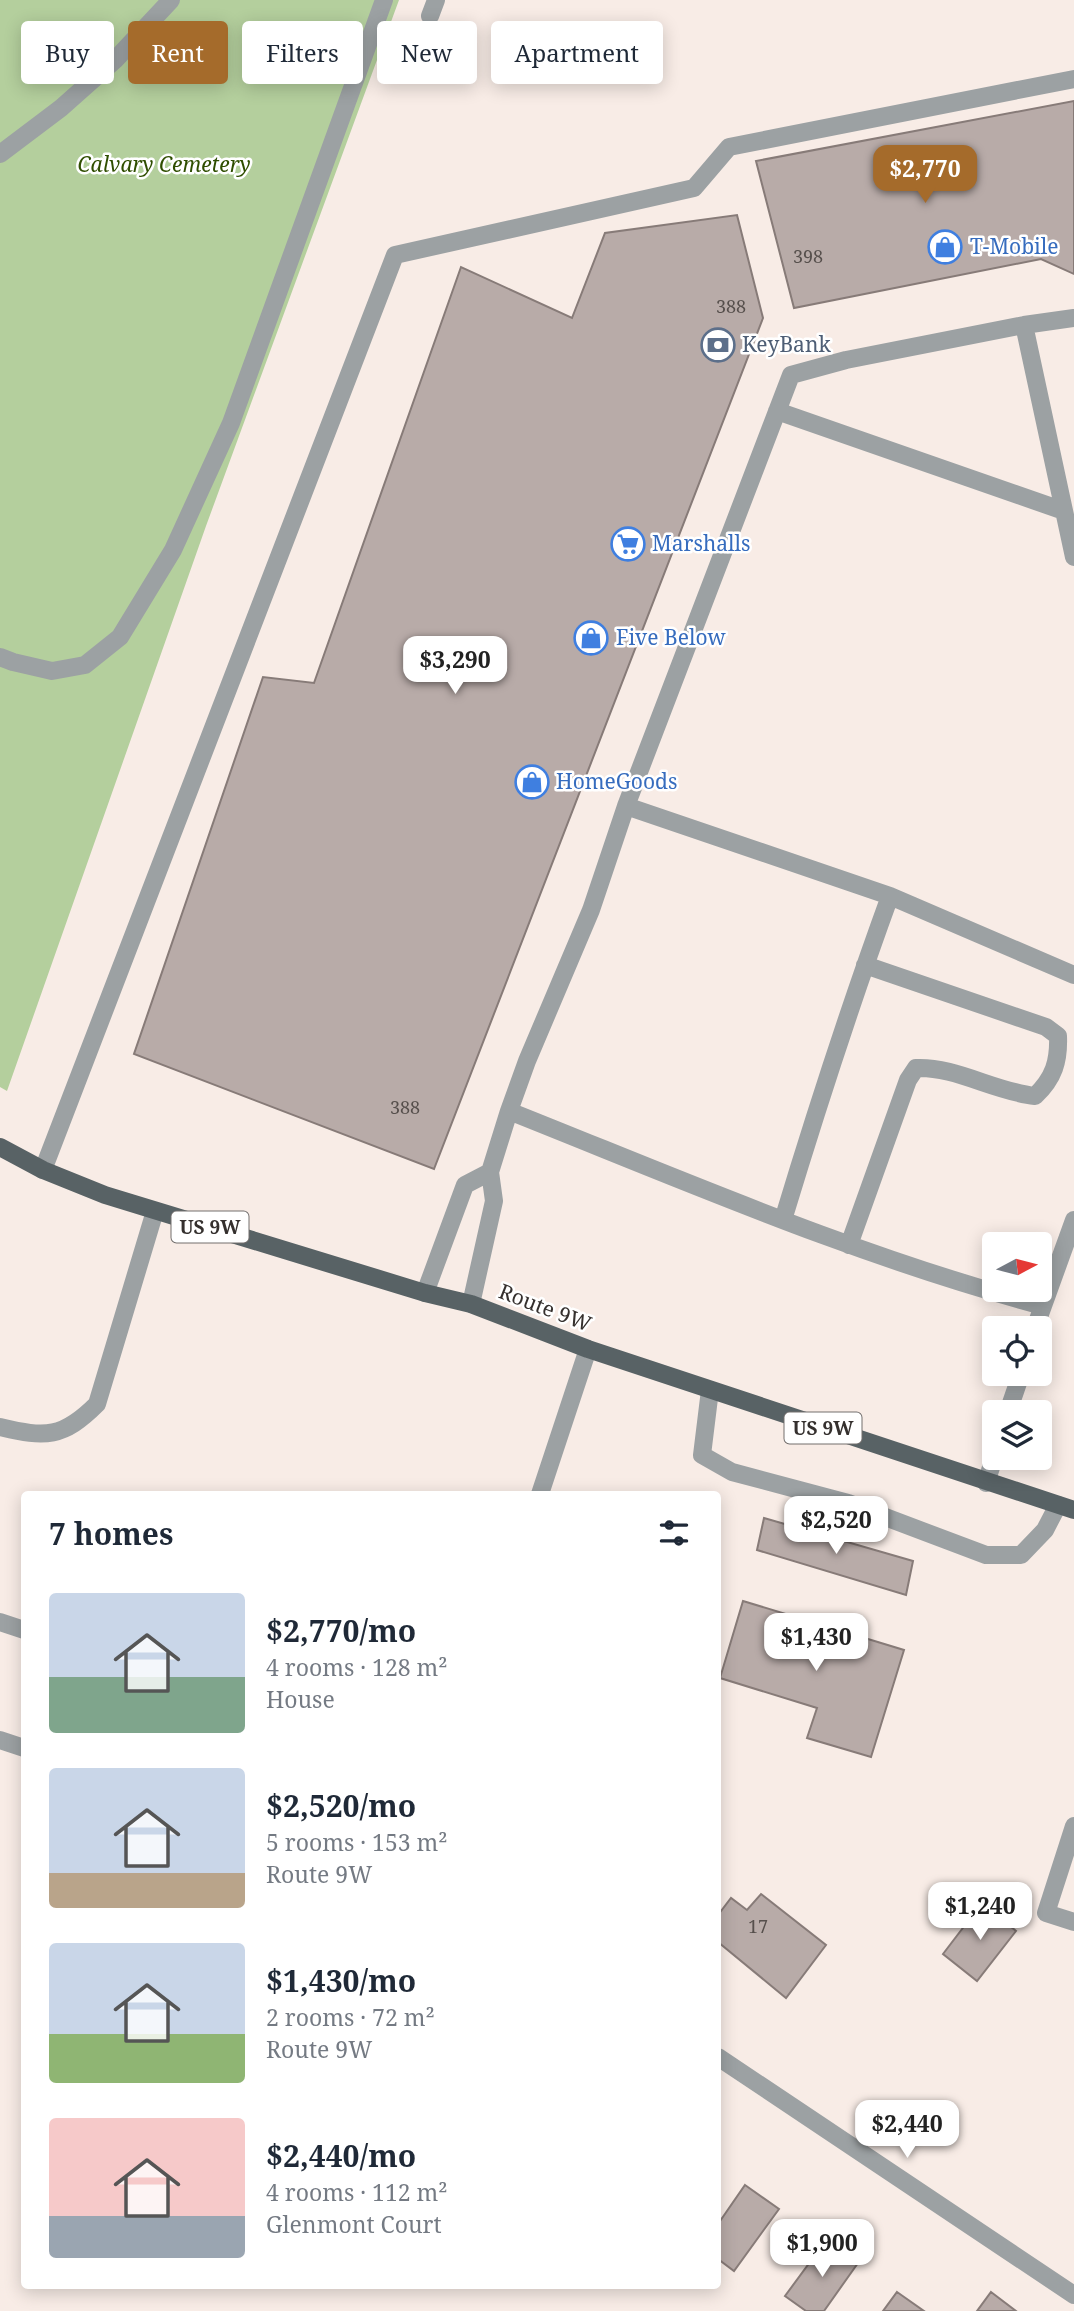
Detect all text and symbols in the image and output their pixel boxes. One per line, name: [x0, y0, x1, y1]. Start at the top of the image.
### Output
chip: Buy: [21, 21, 114, 84]
chip: Rent: [128, 21, 228, 84]
chip: Filters: [242, 21, 363, 84]
chip: New: [377, 21, 477, 84]
chip: Apartment: [491, 21, 663, 84]
pin: $2,770: [868, 146, 982, 205]
park label: Calvary Cemetery: [77, 150, 251, 178]
text: $2,770: [889, 152, 961, 184]
shop icon: T-Mobile: [926, 228, 964, 266]
place label: T-Mobile: [970, 232, 1059, 260]
house number: 398: [793, 244, 823, 268]
house number: 388: [716, 294, 746, 318]
bank icon: KeyBank: [699, 326, 737, 364]
place label: KeyBank: [742, 330, 831, 358]
supermarket icon: Marshalls: [609, 525, 647, 563]
place label: Marshalls: [652, 529, 751, 557]
shop icon: Five Below: [572, 619, 610, 657]
place label: Five Below: [616, 623, 727, 651]
pin: $3,290: [398, 636, 512, 696]
text: $3,290: [419, 643, 491, 675]
shop icon: HomeGoods: [513, 763, 551, 801]
place label: HomeGoods: [556, 767, 677, 795]
house number: 388: [390, 1095, 420, 1119]
road number: US 9W: [172, 1212, 248, 1242]
north arrow: [982, 1232, 1052, 1302]
map controls: [982, 1232, 1052, 1470]
street label: Route 9W: [495, 1277, 596, 1338]
button: locate: [982, 1316, 1052, 1386]
button: layers: [982, 1400, 1052, 1470]
road number: US 9W: [784, 1412, 862, 1444]
pin: $2,520: [779, 1496, 893, 1556]
text: $2,520: [800, 1503, 872, 1535]
text: 7 homes: [49, 1513, 173, 1554]
icon: filters: [655, 1514, 693, 1552]
text: $2,770/mo: [266, 1610, 416, 1651]
pin: $1,430: [759, 1614, 873, 1673]
text: $1,430: [780, 1620, 852, 1652]
icon: home: [105, 1621, 189, 1705]
text: 4 rooms · 128 m²: [266, 1651, 448, 1683]
text: House: [266, 1683, 335, 1715]
text: $2,520/mo: [266, 1785, 416, 1826]
icon: home: [105, 1796, 189, 1880]
text: 5 rooms · 153 m²: [266, 1826, 448, 1858]
text: Route 9W: [266, 1858, 372, 1890]
pin: $1,240: [923, 1882, 1037, 1942]
text: $1,240: [944, 1889, 1016, 1921]
house number: 17: [748, 1914, 768, 1938]
text: $1,430/mo: [266, 1960, 416, 2001]
icon: home: [105, 1971, 189, 2055]
text: 2 rooms · 72 m²: [266, 2001, 435, 2033]
text: Route 9W: [266, 2033, 372, 2065]
pin: $2,440: [850, 2100, 964, 2160]
text: $2,440: [871, 2107, 943, 2139]
text: $2,440/mo: [266, 2135, 416, 2176]
icon: home: [105, 2146, 189, 2230]
text: 4 rooms · 112 m²: [266, 2176, 448, 2208]
text: Glenmont Court: [266, 2208, 442, 2240]
pin: $1,900: [765, 2220, 879, 2279]
text: $1,900: [786, 2226, 858, 2258]

